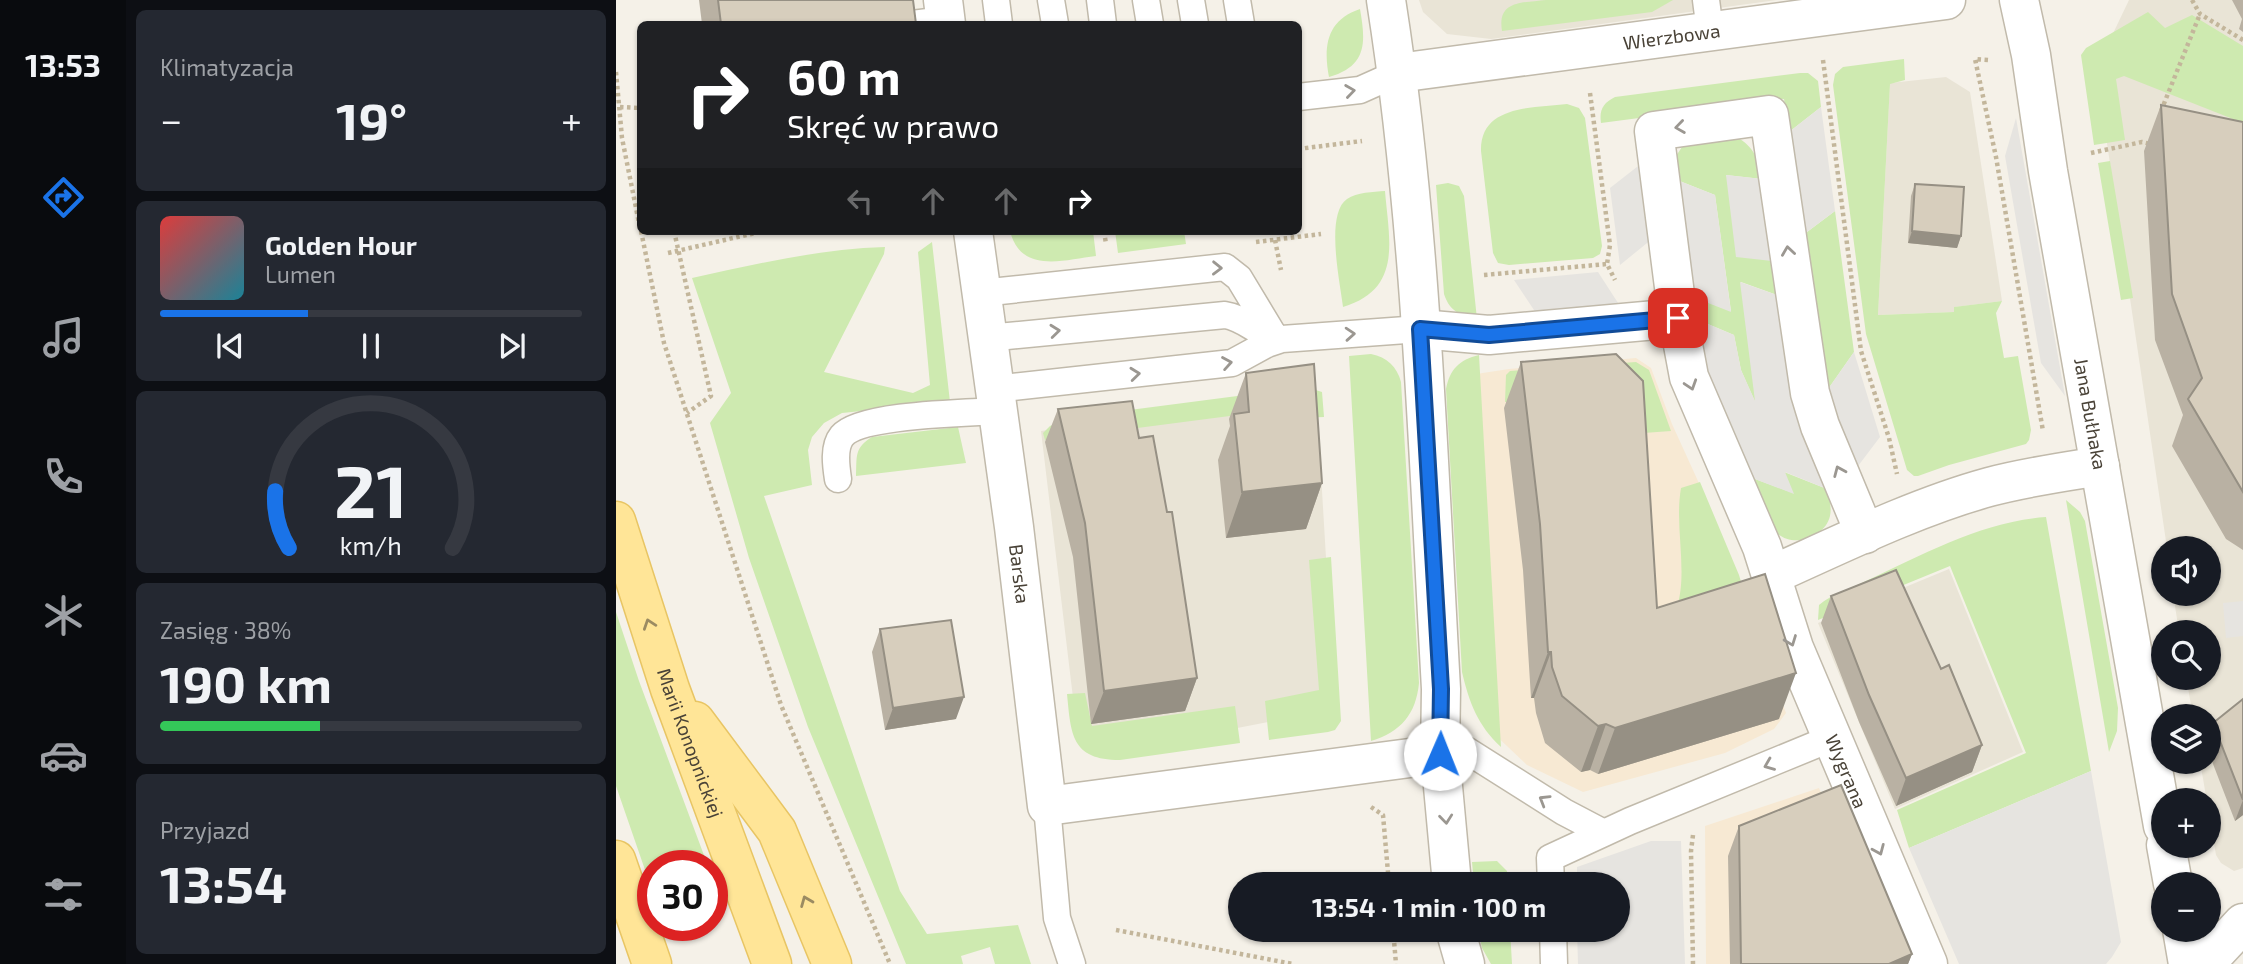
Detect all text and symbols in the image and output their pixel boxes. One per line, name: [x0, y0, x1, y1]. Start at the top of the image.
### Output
street label: Wierzbowa: [1621, 18, 1722, 54]
text: 13:53: [25, 45, 101, 83]
text: 60 m: [787, 46, 901, 105]
icon: right: [672, 49, 763, 140]
text: Klimatyzacja: [160, 53, 294, 81]
one-way arrow: [1344, 84, 1356, 99]
text: 19°: [336, 88, 407, 150]
text: −: [160, 96, 182, 142]
text: +: [561, 96, 582, 142]
text: Skręć w prawo: [787, 106, 999, 144]
one-way arrow: [1674, 119, 1686, 134]
icon: directions: [39, 173, 88, 222]
icon: left: [841, 182, 879, 220]
icon: ahead: [914, 182, 952, 220]
icon: ahead: [987, 182, 1025, 220]
icon: right: [1060, 182, 1098, 220]
text: Golden Hour: [265, 229, 417, 260]
one-way arrow: [1781, 245, 1796, 256]
text: Lumen: [265, 260, 336, 288]
one-way arrow: [1212, 261, 1223, 276]
pin: [1648, 288, 1708, 348]
icon: arrive: [1659, 299, 1697, 337]
icon: music: [39, 313, 88, 362]
one-way arrow: [1050, 324, 1061, 339]
icon: previous: [211, 327, 249, 365]
icon: pause: [352, 327, 390, 365]
icon: next: [493, 327, 531, 365]
one-way arrow: [1345, 327, 1356, 342]
one-way arrow: [1221, 356, 1233, 371]
street label: Jana Bułhaka: [2070, 356, 2112, 471]
one-way arrow: [1129, 366, 1140, 381]
one-way arrow: [1683, 378, 1698, 390]
text: 21: [334, 445, 408, 533]
icon: phone: [39, 452, 88, 501]
one-way arrow: [1834, 465, 1848, 477]
text: km/h: [340, 530, 402, 560]
map controls: [2151, 536, 2221, 942]
button: sound: [2151, 536, 2221, 606]
street label: Barska: [1005, 543, 1035, 605]
icon: climate: [39, 591, 88, 640]
text: Zasięg · 38%: [160, 616, 291, 644]
one-way arrow: [643, 619, 657, 631]
button: search: [2151, 620, 2221, 690]
one-way arrow: [1783, 634, 1797, 646]
text: 190 km: [160, 651, 332, 713]
street label: Marii Konopnickiej: [653, 665, 729, 821]
button: layers: [2151, 704, 2221, 774]
position arrow: [1403, 717, 1477, 791]
icon: car: [39, 731, 88, 780]
street label: Wygrana: [1821, 731, 1873, 812]
one-way arrow: [1763, 756, 1775, 770]
button: +: [2151, 788, 2221, 858]
one-way arrow: [1539, 795, 1552, 808]
one-way arrow: [1439, 813, 1454, 825]
text: Przyjazd: [160, 816, 250, 844]
one-way arrow: [1871, 844, 1885, 856]
speed limit sign: 30: [637, 850, 728, 941]
text: 13:54: [160, 851, 287, 913]
icon: filters: [39, 870, 88, 919]
button: −: [2151, 872, 2221, 942]
text: 13:54 · 1 min · 100 m: [1312, 891, 1546, 922]
one-way arrow: [800, 896, 814, 908]

